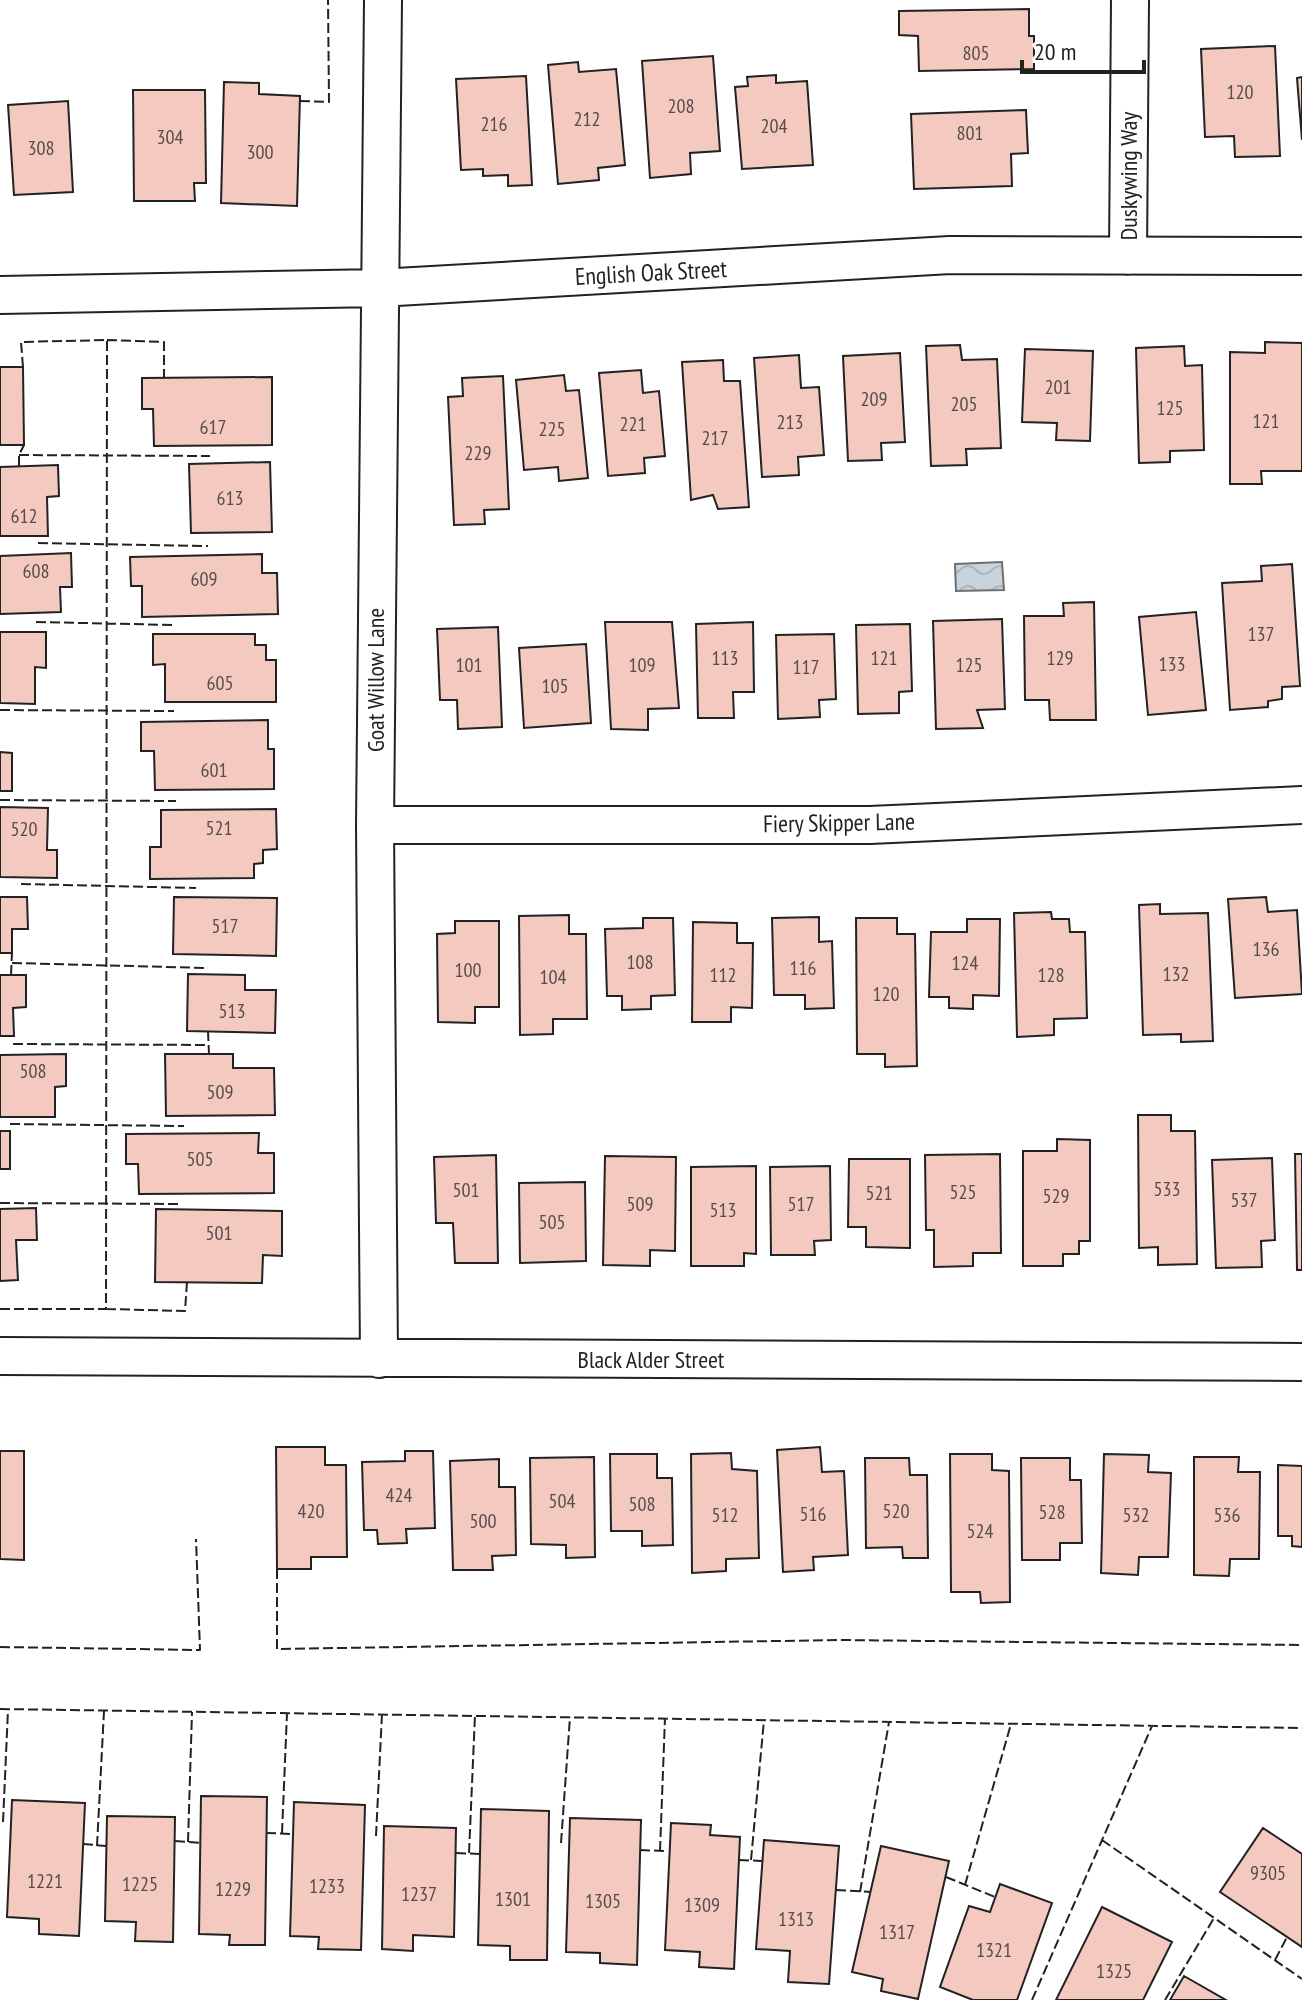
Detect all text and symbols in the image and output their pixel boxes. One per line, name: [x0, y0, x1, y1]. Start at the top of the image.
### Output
scale bar: [1022, 24, 1144, 74]
text: 20 m: [1034, 36, 1076, 67]
house number: 805: [963, 40, 990, 66]
house number: 120: [1227, 79, 1254, 105]
house number: 208: [668, 93, 695, 119]
house number: 212: [574, 106, 601, 132]
house number: 216: [481, 111, 508, 137]
street label: Duskywing Way: [1113, 112, 1144, 240]
house number: 204: [761, 113, 788, 139]
house number: 801: [957, 120, 984, 146]
house number: 304: [157, 124, 184, 150]
house number: 308: [28, 135, 55, 161]
house number: 300: [247, 139, 274, 165]
street label: English Oak Street: [574, 253, 728, 292]
house number: 201: [1045, 374, 1072, 400]
house number: 209: [861, 386, 888, 412]
house number: 205: [951, 391, 978, 417]
house number: 125: [1157, 395, 1184, 421]
house number: 121: [1253, 408, 1280, 434]
house number: 213: [777, 409, 804, 435]
house number: 221: [620, 411, 647, 437]
house number: 617: [200, 414, 227, 440]
house number: 225: [539, 416, 566, 442]
house number: 217: [702, 425, 729, 451]
house number: 229: [465, 440, 492, 466]
house number: 613: [217, 485, 244, 511]
house number: 612: [11, 503, 38, 529]
house number: 608: [23, 558, 50, 584]
house number: 609: [191, 566, 218, 592]
street label: Goat Willow Lane: [360, 608, 391, 752]
house number: 137: [1248, 621, 1275, 647]
house number: 113: [712, 645, 739, 671]
house number: 121: [871, 645, 898, 671]
house number: 129: [1047, 645, 1074, 671]
house number: 133: [1159, 651, 1186, 677]
house number: 101: [456, 652, 483, 678]
house number: 109: [629, 652, 656, 678]
house number: 125: [956, 652, 983, 678]
house number: 117: [793, 654, 820, 680]
house number: 605: [207, 670, 234, 696]
house number: 105: [542, 673, 569, 699]
house number: 601: [201, 757, 228, 783]
street label: Fiery Skipper Lane: [763, 806, 915, 839]
house number: 521: [206, 815, 233, 841]
house number: 520: [11, 816, 38, 842]
house number: 517: [212, 913, 239, 939]
house number: 136: [1253, 936, 1280, 962]
house number: 108: [627, 949, 654, 975]
house number: 124: [952, 950, 979, 976]
house number: 116: [790, 955, 817, 981]
house number: 100: [455, 957, 482, 983]
house number: 132: [1163, 961, 1190, 987]
house number: 112: [710, 962, 737, 988]
house number: 128: [1038, 962, 1065, 988]
house number: 104: [540, 964, 567, 990]
house number: 120: [873, 981, 900, 1007]
house number: 513: [219, 998, 246, 1024]
house number: 508: [20, 1058, 47, 1084]
house number: 509: [207, 1079, 234, 1105]
house number: 505: [187, 1146, 214, 1172]
house number: 533: [1154, 1176, 1181, 1202]
house number: 501: [453, 1177, 480, 1203]
house number: 525: [950, 1179, 977, 1205]
house number: 521: [866, 1180, 893, 1206]
house number: 529: [1043, 1183, 1070, 1209]
house number: 537: [1231, 1187, 1258, 1213]
house number: 509: [627, 1191, 654, 1217]
house number: 517: [788, 1191, 815, 1217]
house number: 513: [710, 1197, 737, 1223]
house number: 505: [539, 1209, 566, 1235]
house number: 501: [206, 1220, 233, 1246]
street label: Black Alder Street: [578, 1344, 725, 1375]
house number: 424: [386, 1482, 413, 1508]
house number: 504: [549, 1488, 576, 1514]
house number: 508: [629, 1491, 656, 1517]
house number: 420: [298, 1498, 325, 1524]
house number: 520: [883, 1498, 910, 1524]
house number: 528: [1039, 1499, 1066, 1525]
house number: 516: [800, 1501, 827, 1527]
house number: 512: [712, 1502, 739, 1528]
house number: 532: [1123, 1502, 1150, 1528]
house number: 536: [1214, 1502, 1241, 1528]
house number: 500: [470, 1508, 497, 1534]
house number: 524: [967, 1518, 994, 1544]
house number: 9305: [1250, 1860, 1286, 1886]
house number: 1221: [27, 1868, 63, 1894]
house number: 1225: [122, 1871, 158, 1897]
house number: 1233: [309, 1873, 345, 1899]
house number: 1229: [215, 1876, 251, 1902]
house number: 1237: [401, 1881, 437, 1907]
house number: 1301: [495, 1886, 531, 1912]
house number: 1305: [585, 1888, 621, 1914]
house number: 1309: [684, 1892, 720, 1918]
house number: 1313: [778, 1906, 814, 1932]
house number: 1317: [879, 1919, 915, 1945]
house number: 1321: [976, 1937, 1012, 1963]
house number: 1325: [1096, 1958, 1132, 1984]

